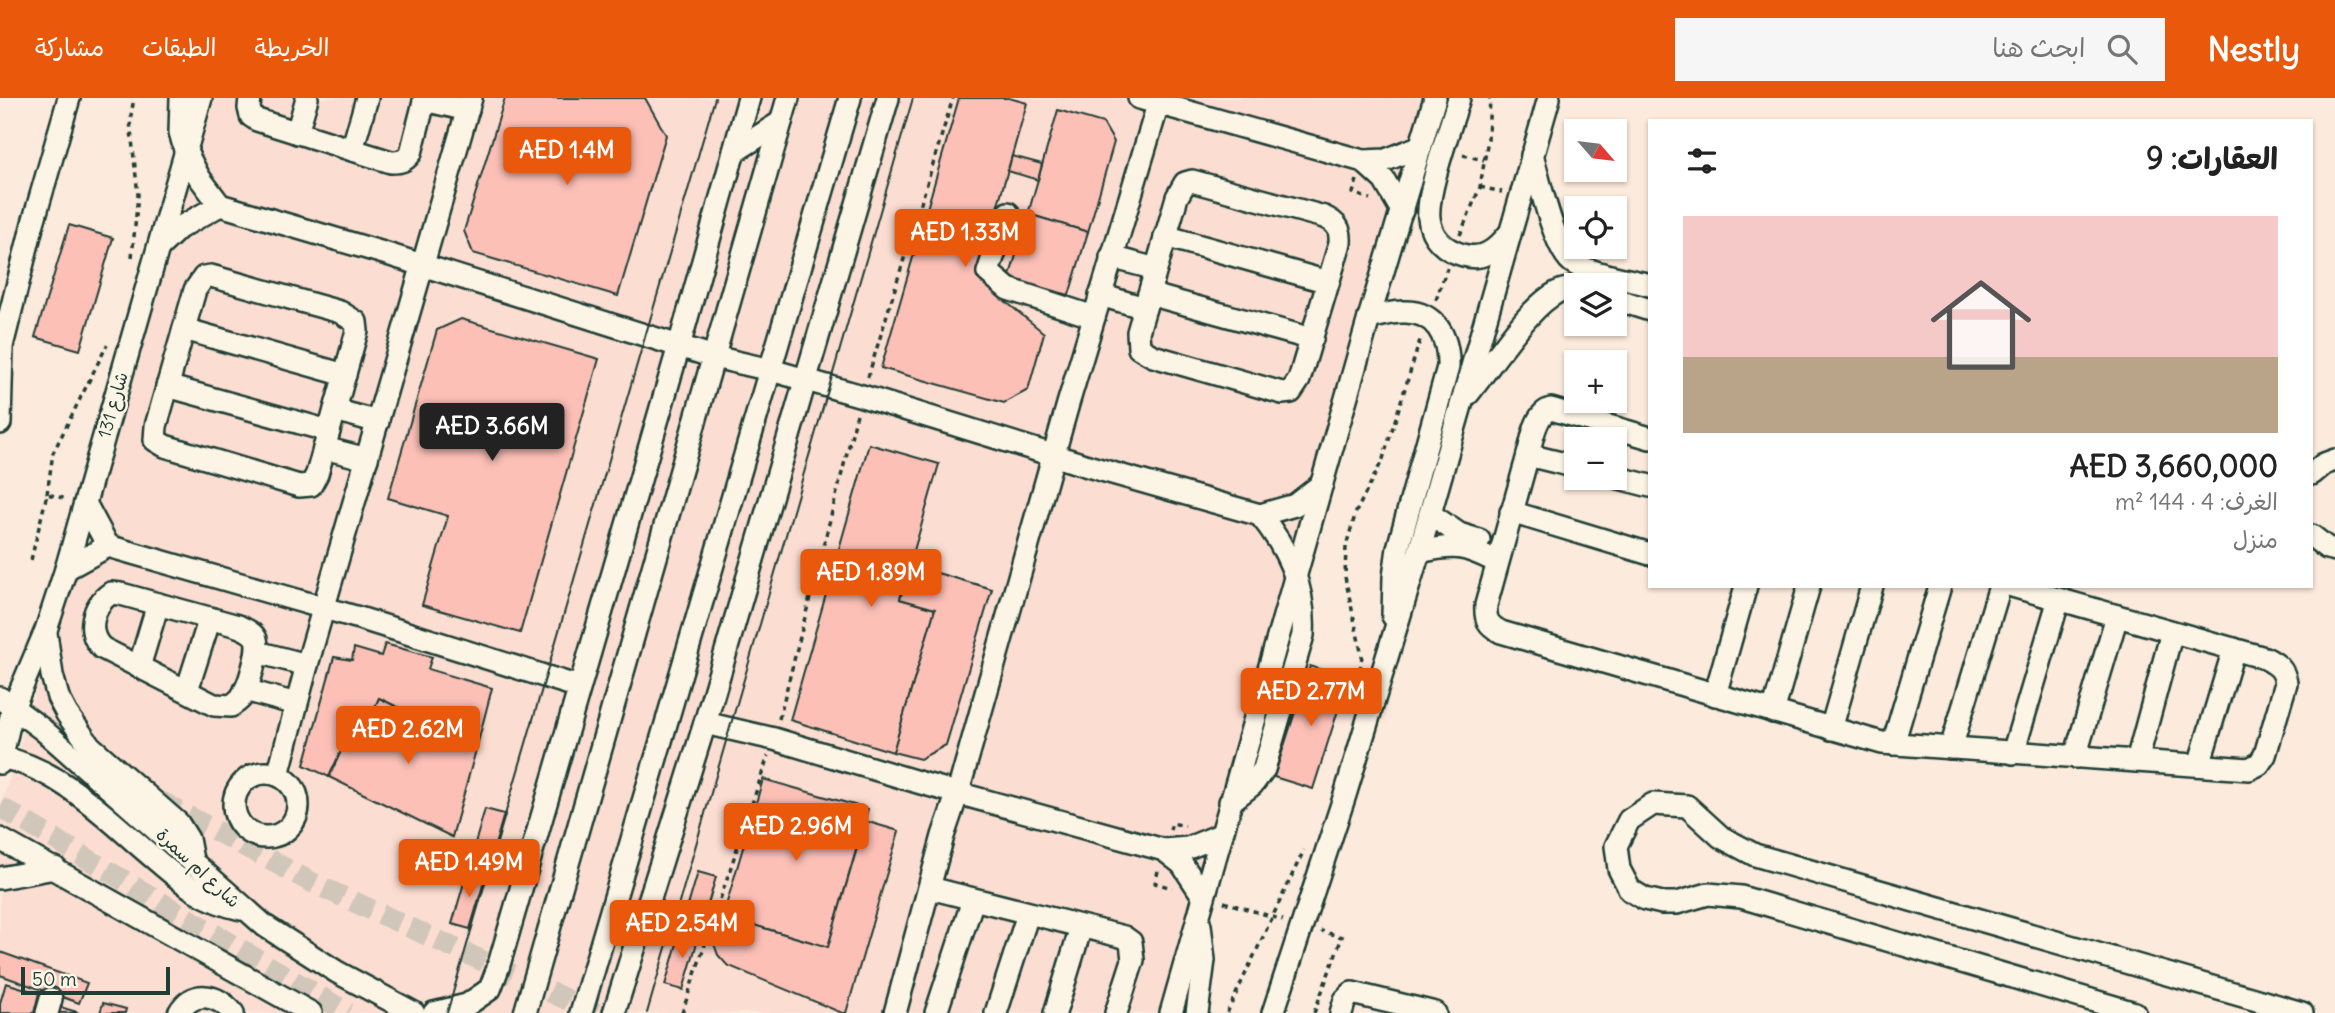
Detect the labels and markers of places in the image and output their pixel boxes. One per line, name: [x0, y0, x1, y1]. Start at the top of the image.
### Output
pin: AED 1.4M: [495, 127, 639, 187]
pin: AED 1.33M: [885, 209, 1045, 269]
pin: AED 3.66M: [412, 404, 572, 463]
pin: AED 1.89M: [791, 550, 951, 609]
pin: AED 2.77M: [1231, 668, 1391, 728]
pin: AED 2.62M: [328, 706, 488, 766]
pin: AED 2.96M: [716, 804, 876, 863]
pin: AED 1.49M: [389, 840, 549, 899]
pin: AED 2.54M: [602, 900, 762, 960]

